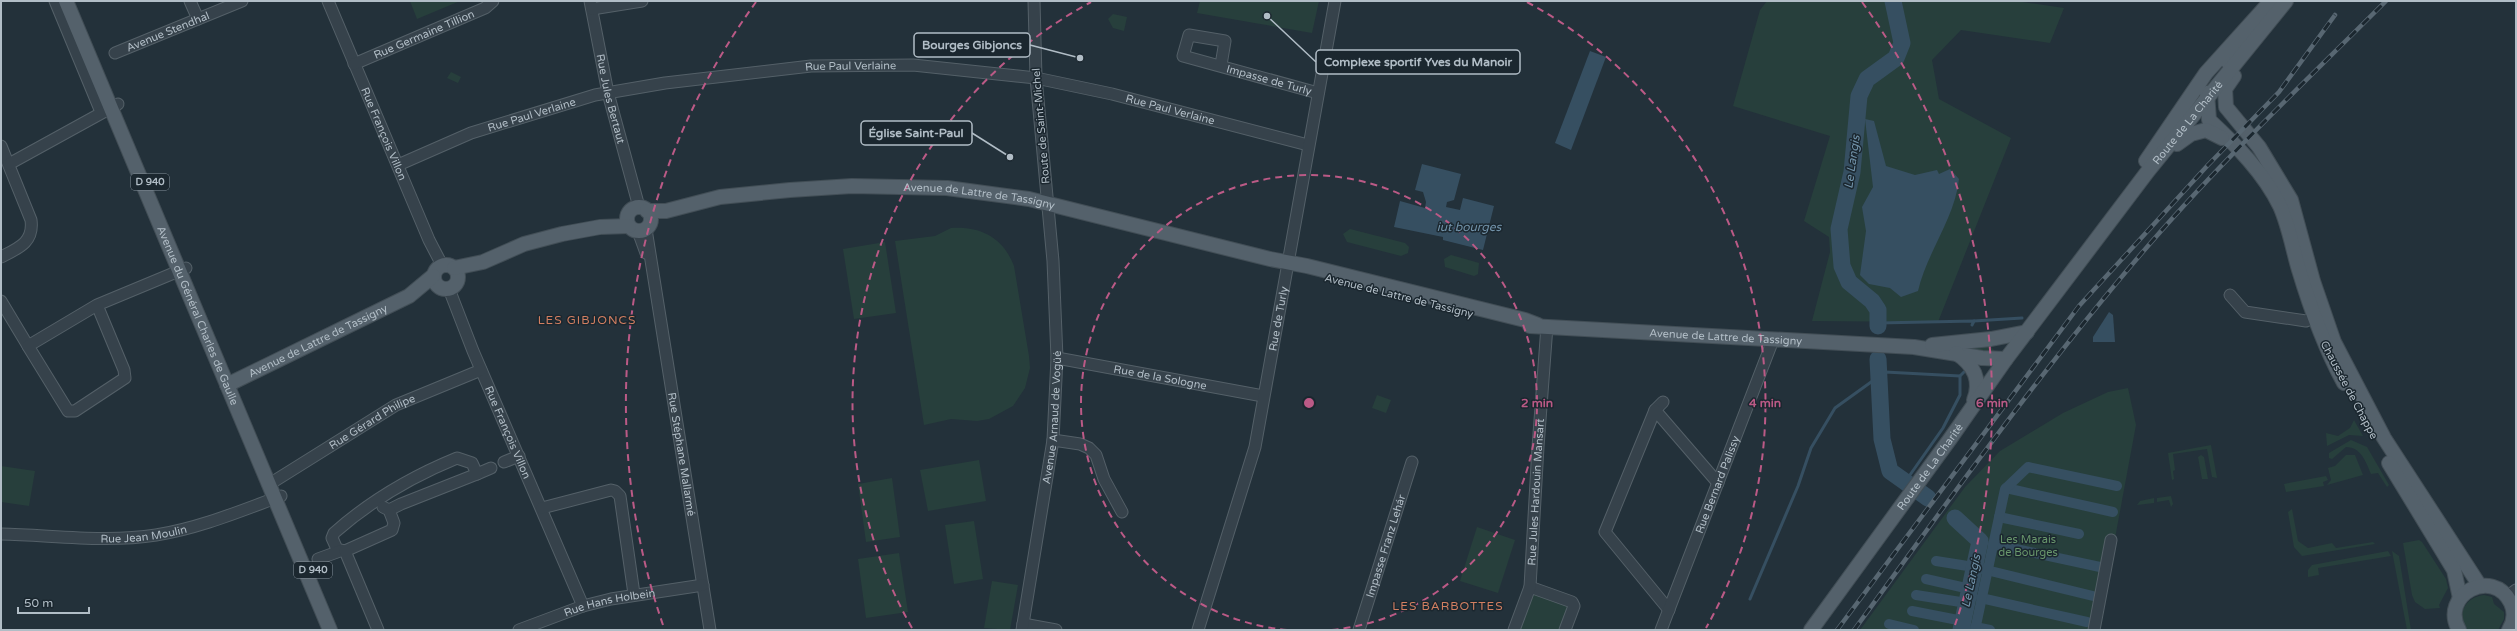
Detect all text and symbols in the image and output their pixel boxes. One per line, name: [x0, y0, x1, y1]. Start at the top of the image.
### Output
street label: Rue Germaine Tillion: [372, 7, 476, 61]
street label: Avenue Stendhal: [124, 9, 211, 54]
callout: Bourges Gibjoncs: [914, 33, 1030, 57]
text: Bourges Gibjoncs: [922, 38, 1022, 53]
callout: Complexe sportif Yves du Manoir: [1316, 50, 1520, 74]
street label: Rue Jules Bertaut: [594, 53, 628, 145]
text: Complexe sportif Yves du Manoir: [1324, 55, 1513, 70]
street label: Rue Paul Verlaine: [804, 59, 896, 73]
street label: Impasse de Turly: [1225, 62, 1313, 97]
street label: Route de Saint-Michel: [1029, 68, 1053, 184]
street label: Route de La Charité: [2150, 78, 2225, 167]
street label: Rue François Villon: [359, 85, 409, 182]
street label: Rue Paul Verlaine: [1124, 91, 1216, 127]
street label: Rue Paul Verlaine: [486, 95, 577, 134]
callout: Église Saint-Paul: [861, 121, 972, 145]
text: Église Saint-Paul: [868, 126, 964, 141]
water label: Le Langis: [1841, 133, 1863, 190]
road number: D 940: [131, 174, 169, 190]
street label: Avenue de Lattre de Tassigny: [903, 181, 1056, 212]
water label: iut bourges: [1437, 220, 1503, 234]
street label: Avenue du Général Charles de Gaulle: [155, 224, 241, 407]
street label: Avenue de Lattre de Tassigny: [1323, 271, 1475, 321]
street label: Rue de Turly: [1266, 285, 1290, 352]
street label: Avenue de Lattre de Tassigny: [246, 301, 389, 380]
district label: LES GIBJONCS: [538, 313, 636, 327]
street label: Avenue de Lattre de Tassigny: [1649, 326, 1803, 347]
street label: Chaussée de Chappe: [2318, 339, 2380, 441]
street label: Avenue Arnaud de Vogüé: [1039, 350, 1064, 485]
street label: Rue de la Sologne: [1113, 362, 1208, 392]
street label: Rue François Villon: [482, 384, 534, 481]
street label: Rue Gérard Philipe: [326, 391, 417, 452]
street label: Rue Stéphane Mallarmé: [666, 391, 698, 517]
centre of rings: [1302, 396, 1316, 410]
text: 2 min: [1521, 396, 1553, 410]
text: 4 min: [1749, 396, 1781, 410]
text: 6 min: [1976, 396, 2008, 410]
street label: Rue Jules Hardouin Mansart: [1525, 418, 1547, 566]
street label: Route de La Charité: [1894, 421, 1965, 512]
street label: Rue Bernard Palissy: [1692, 434, 1742, 535]
street label: Impasse Franz Lehár: [1363, 492, 1408, 599]
street label: Rue Jean Moulin: [100, 522, 188, 545]
park label: Les Marais de Bourges: [1998, 533, 2058, 559]
water label: Le Langis: [1959, 552, 1984, 609]
road number: D 940: [294, 562, 332, 578]
street label: Rue Hans Holbein: [562, 586, 656, 619]
scale bar: [18, 589, 89, 615]
text: 50 m: [24, 596, 53, 610]
district label: LES BARBOTTES: [1392, 599, 1504, 613]

